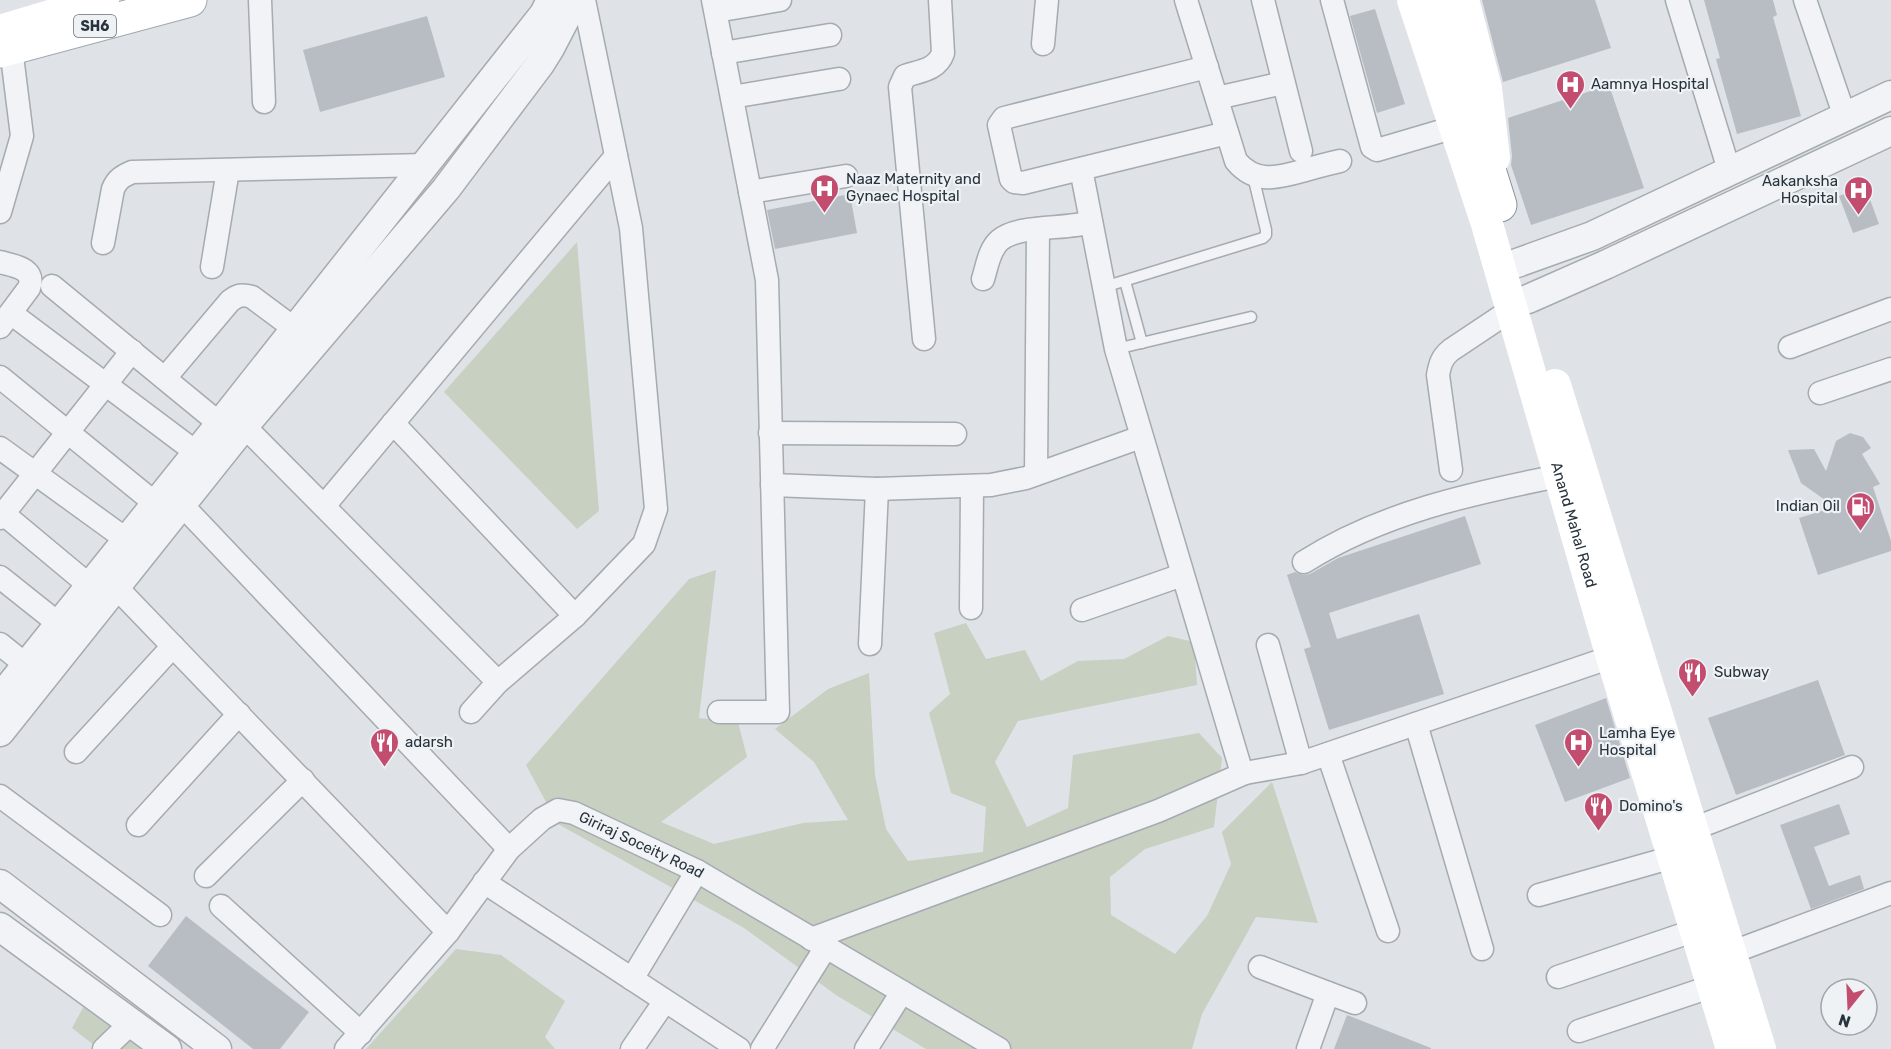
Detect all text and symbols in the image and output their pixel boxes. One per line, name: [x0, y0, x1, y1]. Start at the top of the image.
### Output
road number: SH6: [74, 15, 116, 37]
hospital icon: Aamnya Hospital: [1554, 68, 1586, 110]
place label: Aamnya Hospital: [1591, 75, 1709, 93]
place label: Naaz Maternity and Gynaec Hospital: [846, 170, 981, 205]
hospital icon: Naaz Maternity and Gynaec Hospital: [809, 172, 841, 214]
place label: Aakanksha Hospital: [1762, 172, 1838, 207]
hospital icon: Aakanksha Hospital: [1843, 174, 1875, 216]
street label: Anand Mahal Road: [1547, 460, 1600, 590]
fuel station icon: Indian Oil: [1845, 490, 1877, 532]
place label: Indian Oil: [1776, 497, 1840, 515]
restaurant icon: Subway: [1677, 656, 1709, 698]
place label: Subway: [1714, 663, 1769, 681]
place label: Lamha Eye Hospital: [1599, 724, 1675, 759]
restaurant icon: adarsh: [368, 726, 400, 768]
hospital icon: Lamha Eye Hospital: [1562, 726, 1594, 768]
place label: adarsh: [405, 733, 453, 751]
restaurant icon: Domino's: [1582, 790, 1614, 832]
place label: Domino's: [1619, 797, 1683, 815]
street label: Giriraj Soceity Road: [576, 808, 707, 882]
north arrow: [1819, 977, 1879, 1037]
text: N: [1836, 1010, 1853, 1032]

